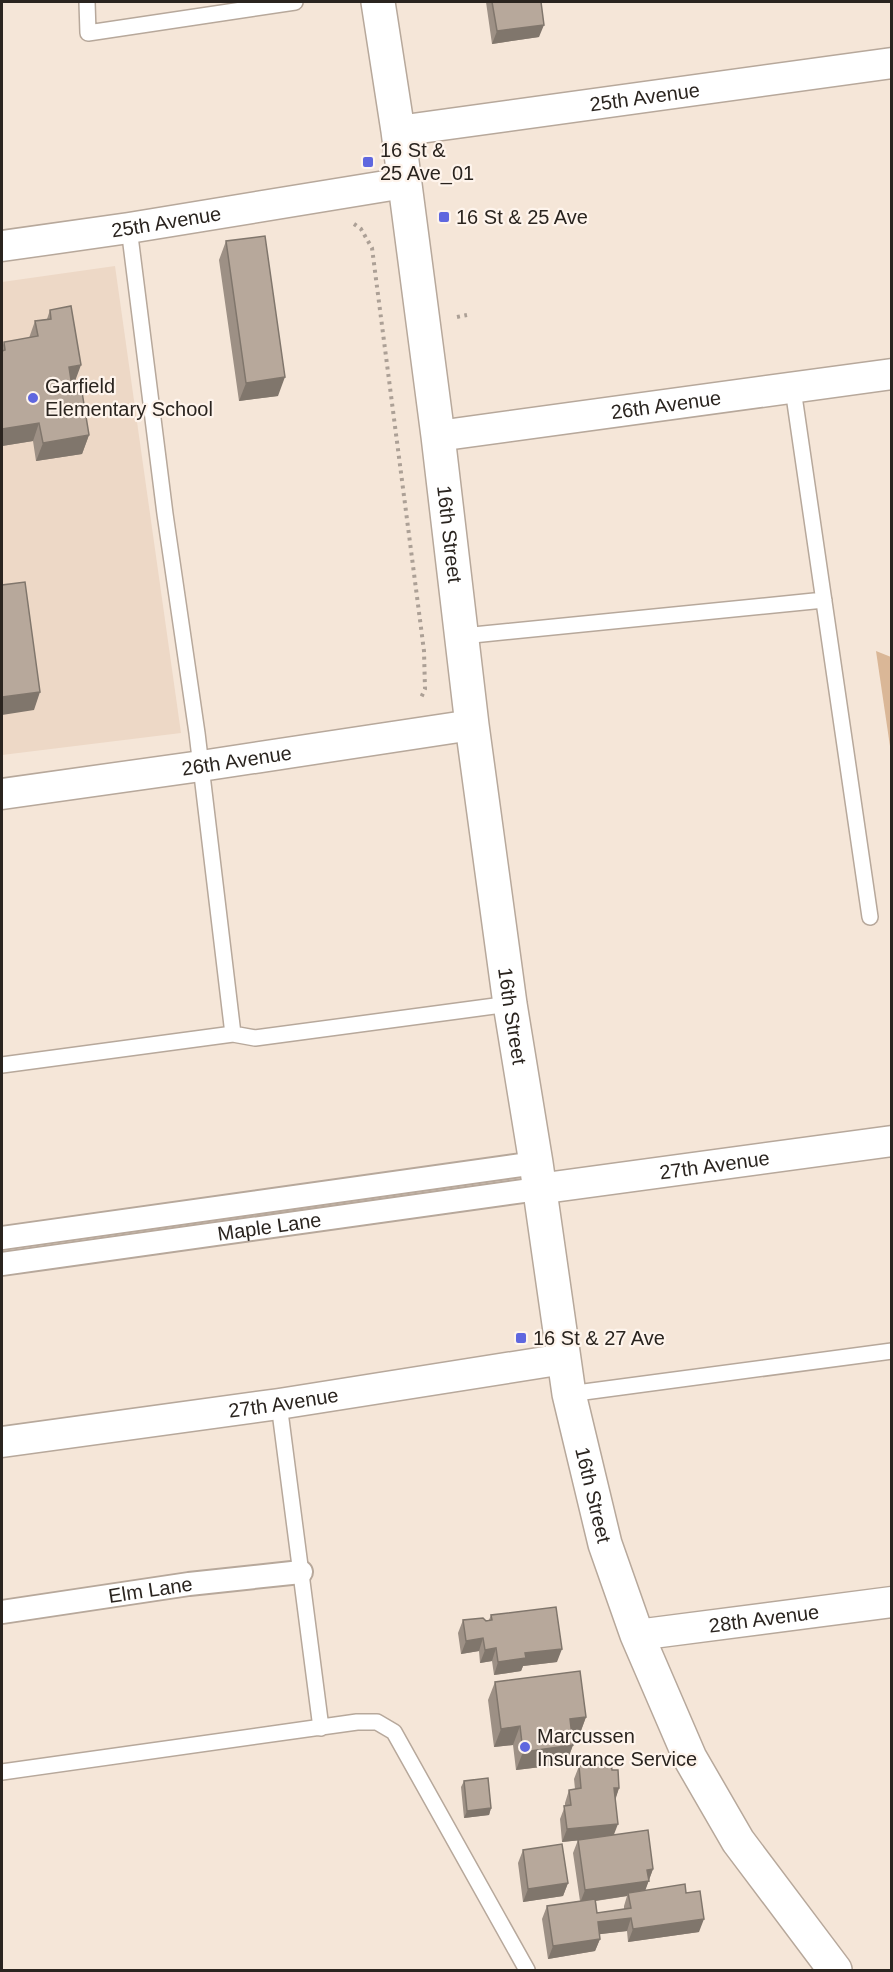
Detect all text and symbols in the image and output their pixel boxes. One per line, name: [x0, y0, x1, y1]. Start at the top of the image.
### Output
street label: 25th Avenue: [588, 79, 701, 116]
place label: 16 St & 25 Ave_01: [380, 139, 474, 185]
marker: 16 St & 25 Ave_01: [361, 155, 375, 169]
street label: 25th Avenue: [110, 202, 223, 241]
place label: 16 St & 25 Ave: [456, 206, 588, 228]
marker: 16 St & 25 Ave: [437, 210, 451, 224]
place label: Garfield Elementary School: [45, 375, 213, 420]
street label: 26th Avenue: [609, 386, 722, 423]
marker: Garfield Elementary School: [26, 391, 40, 405]
street label: 16th Street: [433, 484, 466, 584]
street label: 26th Avenue: [180, 741, 293, 780]
street label: 16th Street: [494, 966, 531, 1067]
street label: 27th Avenue: [658, 1147, 771, 1183]
street label: Maple Lane: [216, 1208, 323, 1245]
place label: 16 St & 27 Ave: [533, 1327, 665, 1349]
marker: 16 St & 27 Ave: [514, 1331, 528, 1345]
street label: 27th Avenue: [227, 1384, 340, 1422]
street label: 16th Street: [571, 1445, 615, 1546]
street label: Elm Lane: [107, 1573, 194, 1607]
street label: 28th Avenue: [708, 1601, 820, 1637]
place label: Marcussen Insurance Service: [537, 1725, 697, 1770]
marker: Marcussen Insurance Service: [518, 1740, 532, 1754]

